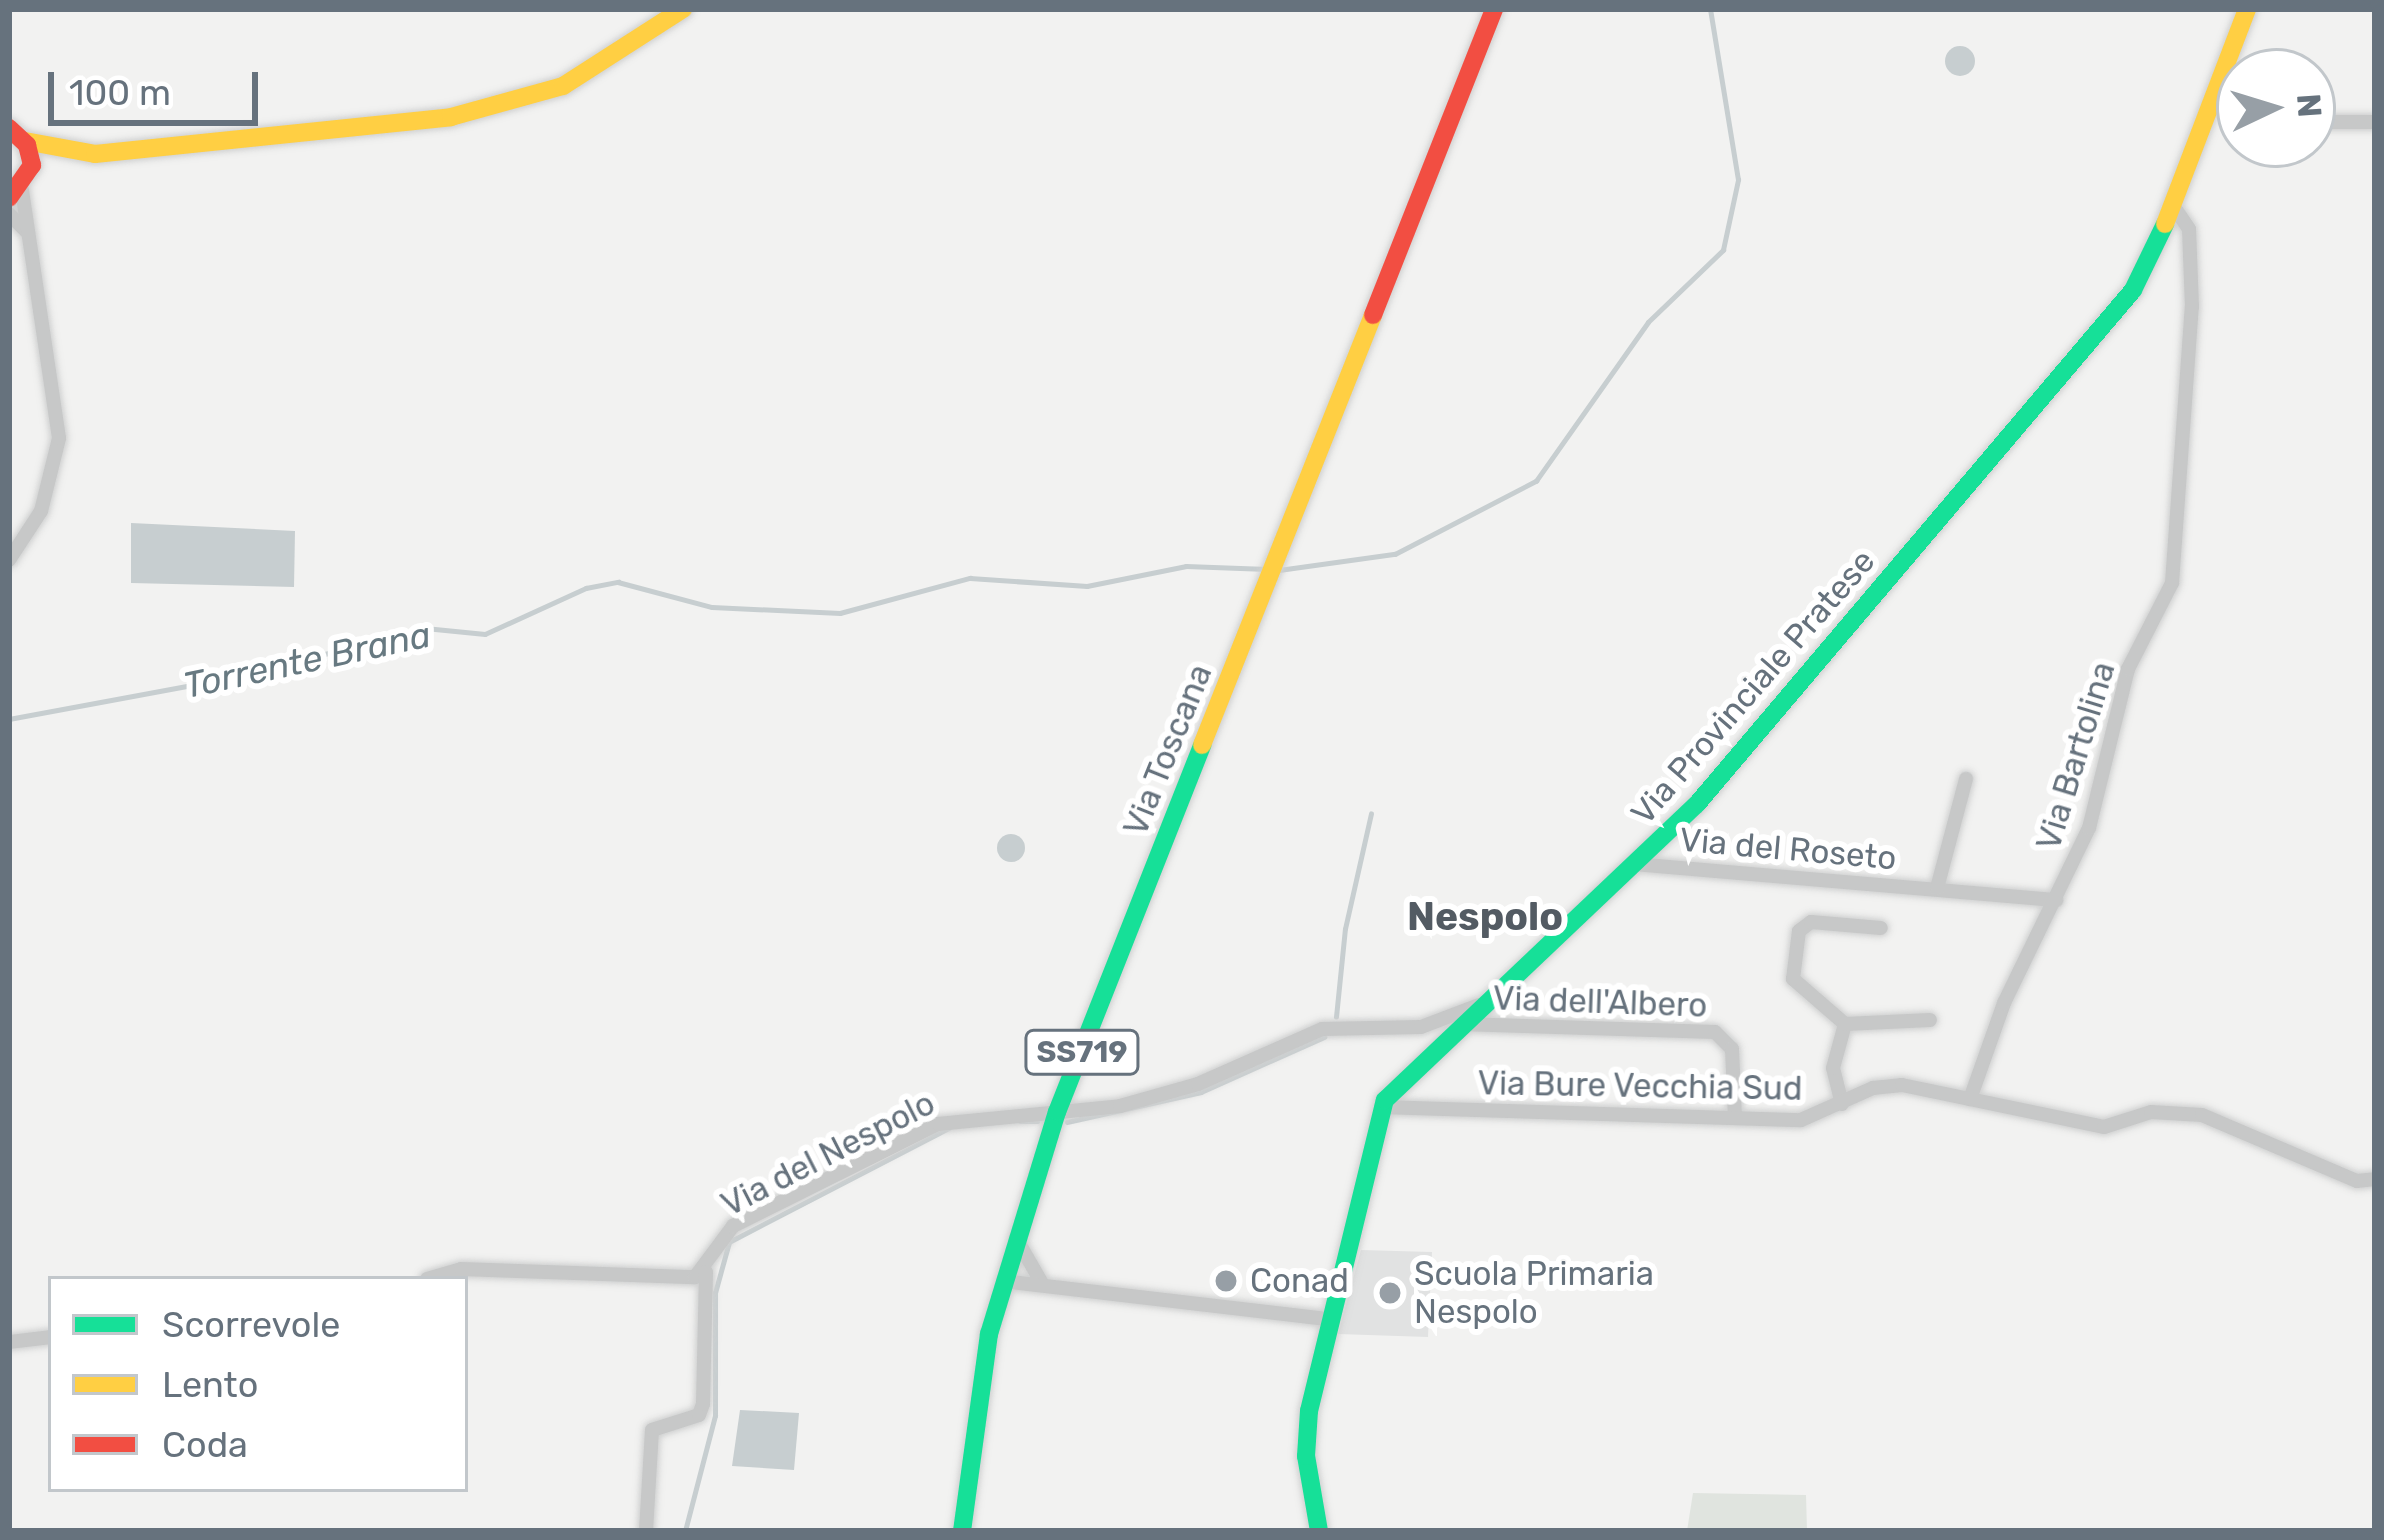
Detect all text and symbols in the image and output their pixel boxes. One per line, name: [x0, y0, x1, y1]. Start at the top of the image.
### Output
scale bar: [54, 48, 264, 122]
north arrow: [2216, 48, 2336, 168]
text: 100 m: [69, 71, 171, 114]
text: N: [2289, 92, 2330, 119]
street label: Via Provinciale Pratese: [1623, 542, 1883, 832]
water label: Torrente Brana: [179, 613, 435, 707]
street label: Via Bartolina: [2029, 657, 2123, 855]
street label: Via Toscana: [1116, 658, 1220, 842]
street label: Via del Roseto: [1678, 820, 1898, 878]
district label: Nespolo: [1407, 894, 1563, 940]
street label: Via dell'Albero: [1492, 978, 1708, 1026]
road number: SS719: [1022, 1028, 1142, 1076]
street label: Via Bure Vecchia Sud: [1477, 1063, 1803, 1109]
street label: Via del Nespolo: [715, 1083, 941, 1225]
place label: Scuola Primaria Nespolo: [1414, 1254, 1654, 1332]
place label: Conad: [1250, 1261, 1349, 1301]
marker: Conad: [1213, 1268, 1239, 1294]
legend: [48, 1276, 468, 1492]
marker: Scuola Primaria Nespolo: [1377, 1280, 1403, 1306]
text: Scorrevole: [162, 1303, 340, 1346]
text: Lento: [162, 1363, 258, 1406]
text: Coda: [162, 1423, 248, 1466]

